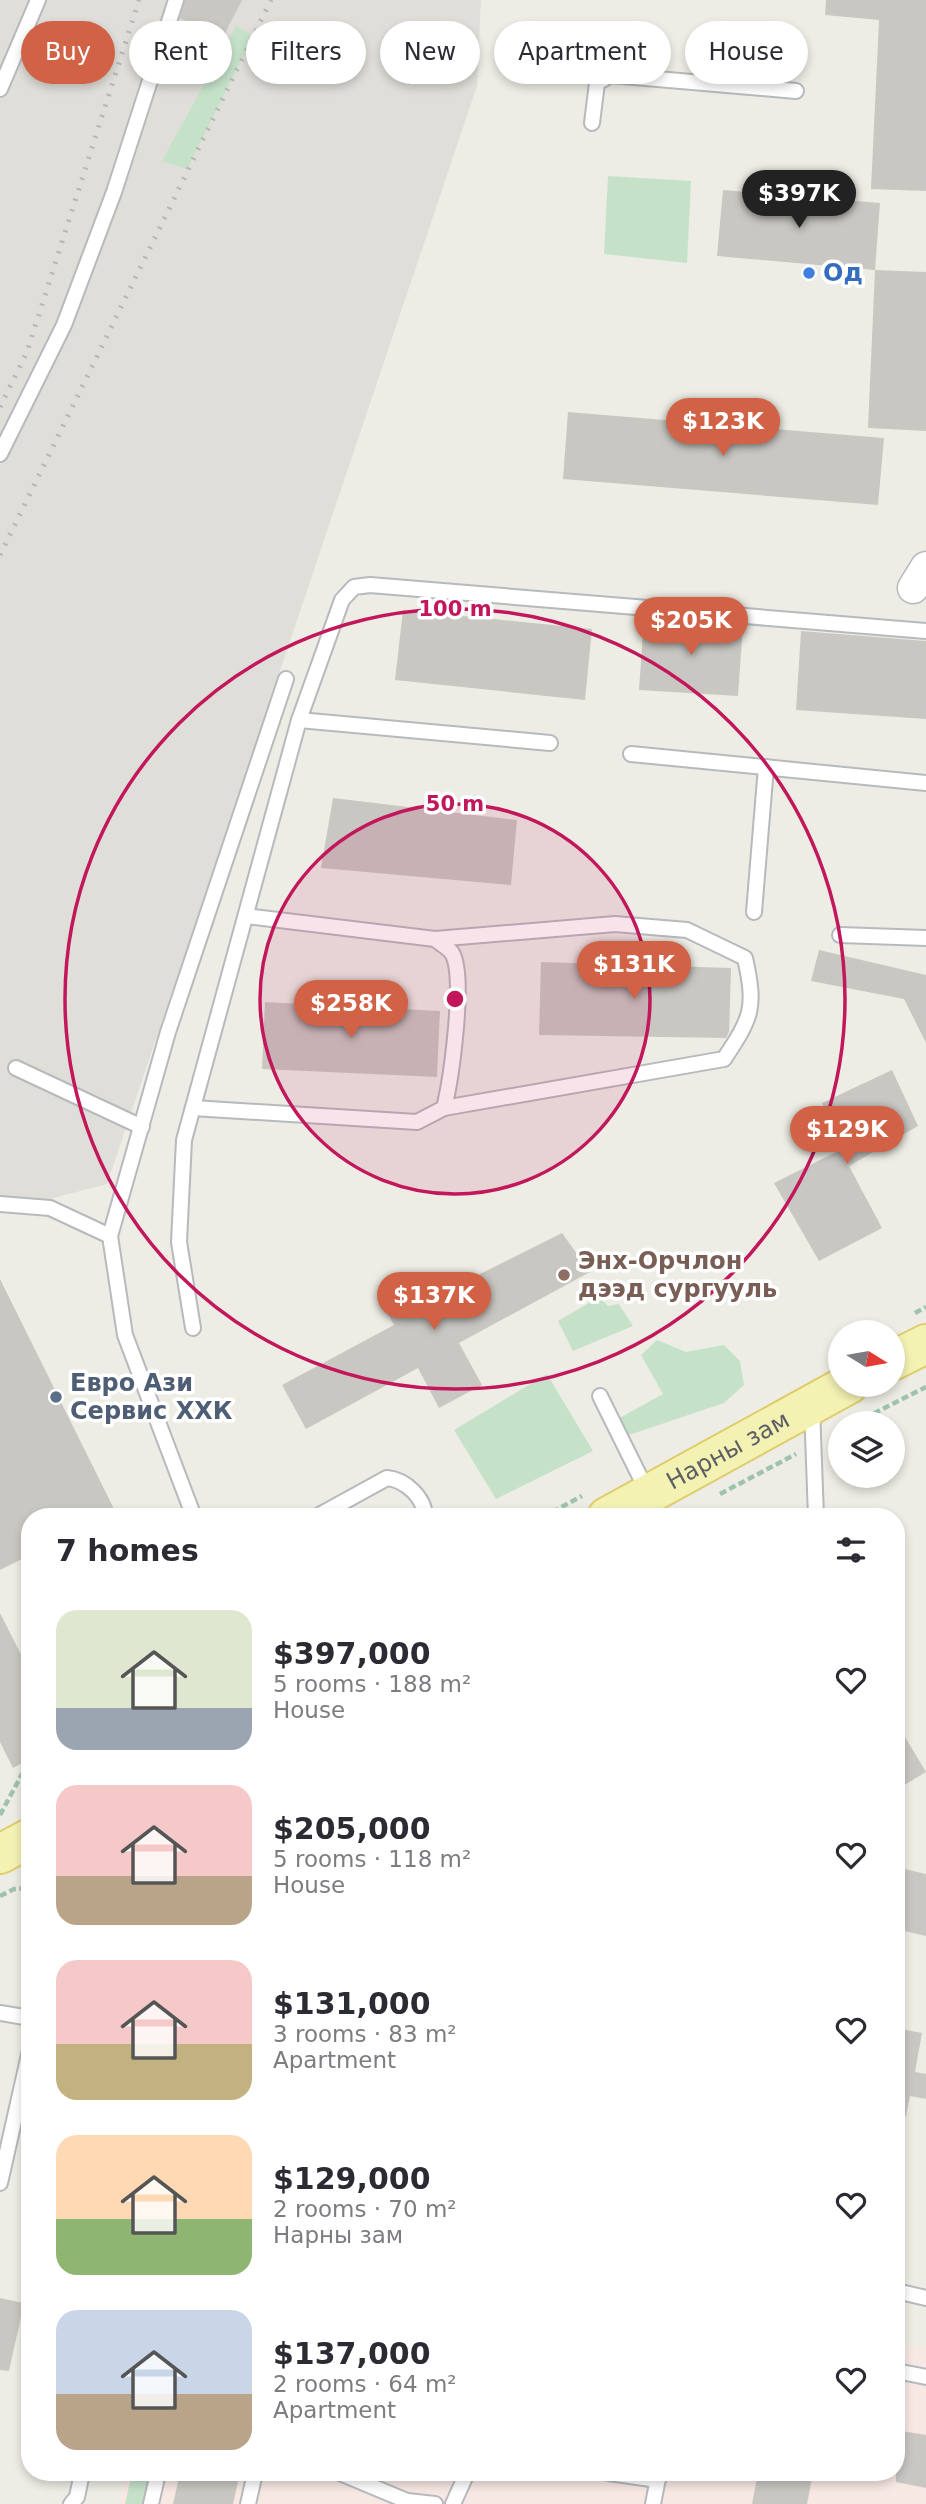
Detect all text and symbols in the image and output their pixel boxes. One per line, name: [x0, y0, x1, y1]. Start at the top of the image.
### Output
chip: Buy: [21, 21, 115, 84]
chip: Rent: [129, 21, 232, 84]
chip: Filters: [246, 21, 366, 84]
chip: New: [380, 21, 480, 84]
chip: Apartment: [494, 21, 671, 84]
chip: House: [685, 21, 808, 84]
pin: $397K: [750, 170, 848, 230]
text: $397K: [758, 180, 840, 206]
place label: Од: [823, 259, 863, 287]
marker: Од: [801, 265, 817, 281]
pin: $123K: [674, 398, 772, 458]
text: $123K: [682, 408, 764, 434]
text: 100 m: [418, 597, 492, 621]
pin: $205K: [642, 598, 740, 657]
text: $205K: [650, 607, 732, 633]
text: 50 m: [426, 792, 484, 816]
pin: $131K: [585, 942, 683, 1001]
text: $131K: [593, 951, 675, 977]
pin: $258K: [302, 981, 400, 1040]
centre of rings: [443, 987, 467, 1011]
text: $258K: [310, 990, 392, 1016]
pin: $129K: [798, 1106, 896, 1166]
text: $129K: [806, 1116, 888, 1142]
place label: Энх-Орчлон дээд сургууль: [578, 1247, 777, 1303]
marker: Энх-Орчлон дээд сургууль: [556, 1267, 572, 1283]
pin: $137K: [385, 1272, 483, 1332]
text: $137K: [393, 1282, 475, 1308]
north arrow: [828, 1320, 905, 1396]
map controls: [828, 1320, 905, 1488]
place label: Евро Ази Сервис ХХК: [70, 1369, 233, 1425]
marker: Евро Ази Сервис ХХК: [48, 1389, 64, 1405]
street label: Нарны зам: [662, 1406, 794, 1496]
button: layers: [828, 1411, 905, 1488]
icon: filters: [832, 1531, 870, 1569]
text: 7 homes: [56, 1533, 199, 1568]
text: $397,000: [273, 1636, 431, 1671]
icon: home: [112, 1638, 196, 1722]
icon: heart: [832, 1661, 870, 1699]
text: 5 rooms · 188 m²: [273, 1671, 471, 1697]
text: House: [273, 1697, 345, 1723]
text: $205,000: [273, 1811, 431, 1846]
icon: home: [112, 1813, 196, 1897]
icon: heart: [832, 1836, 870, 1874]
text: 5 rooms · 118 m²: [273, 1846, 471, 1872]
text: House: [273, 1872, 345, 1898]
text: $131,000: [273, 1986, 431, 2021]
icon: home: [112, 1988, 196, 2072]
icon: heart: [832, 2011, 870, 2049]
text: 3 rooms · 83 m²: [273, 2021, 457, 2047]
text: Apartment: [273, 2047, 396, 2073]
text: $129,000: [273, 2161, 431, 2196]
icon: home: [112, 2163, 196, 2247]
icon: heart: [832, 2186, 870, 2224]
text: 2 rooms · 70 m²: [273, 2196, 457, 2222]
text: Нарны зам: [273, 2222, 403, 2248]
text: $137,000: [273, 2336, 431, 2371]
icon: home: [112, 2338, 196, 2422]
icon: heart: [832, 2361, 870, 2399]
text: 2 rooms · 64 m²: [273, 2371, 457, 2397]
text: Apartment: [273, 2397, 396, 2423]

